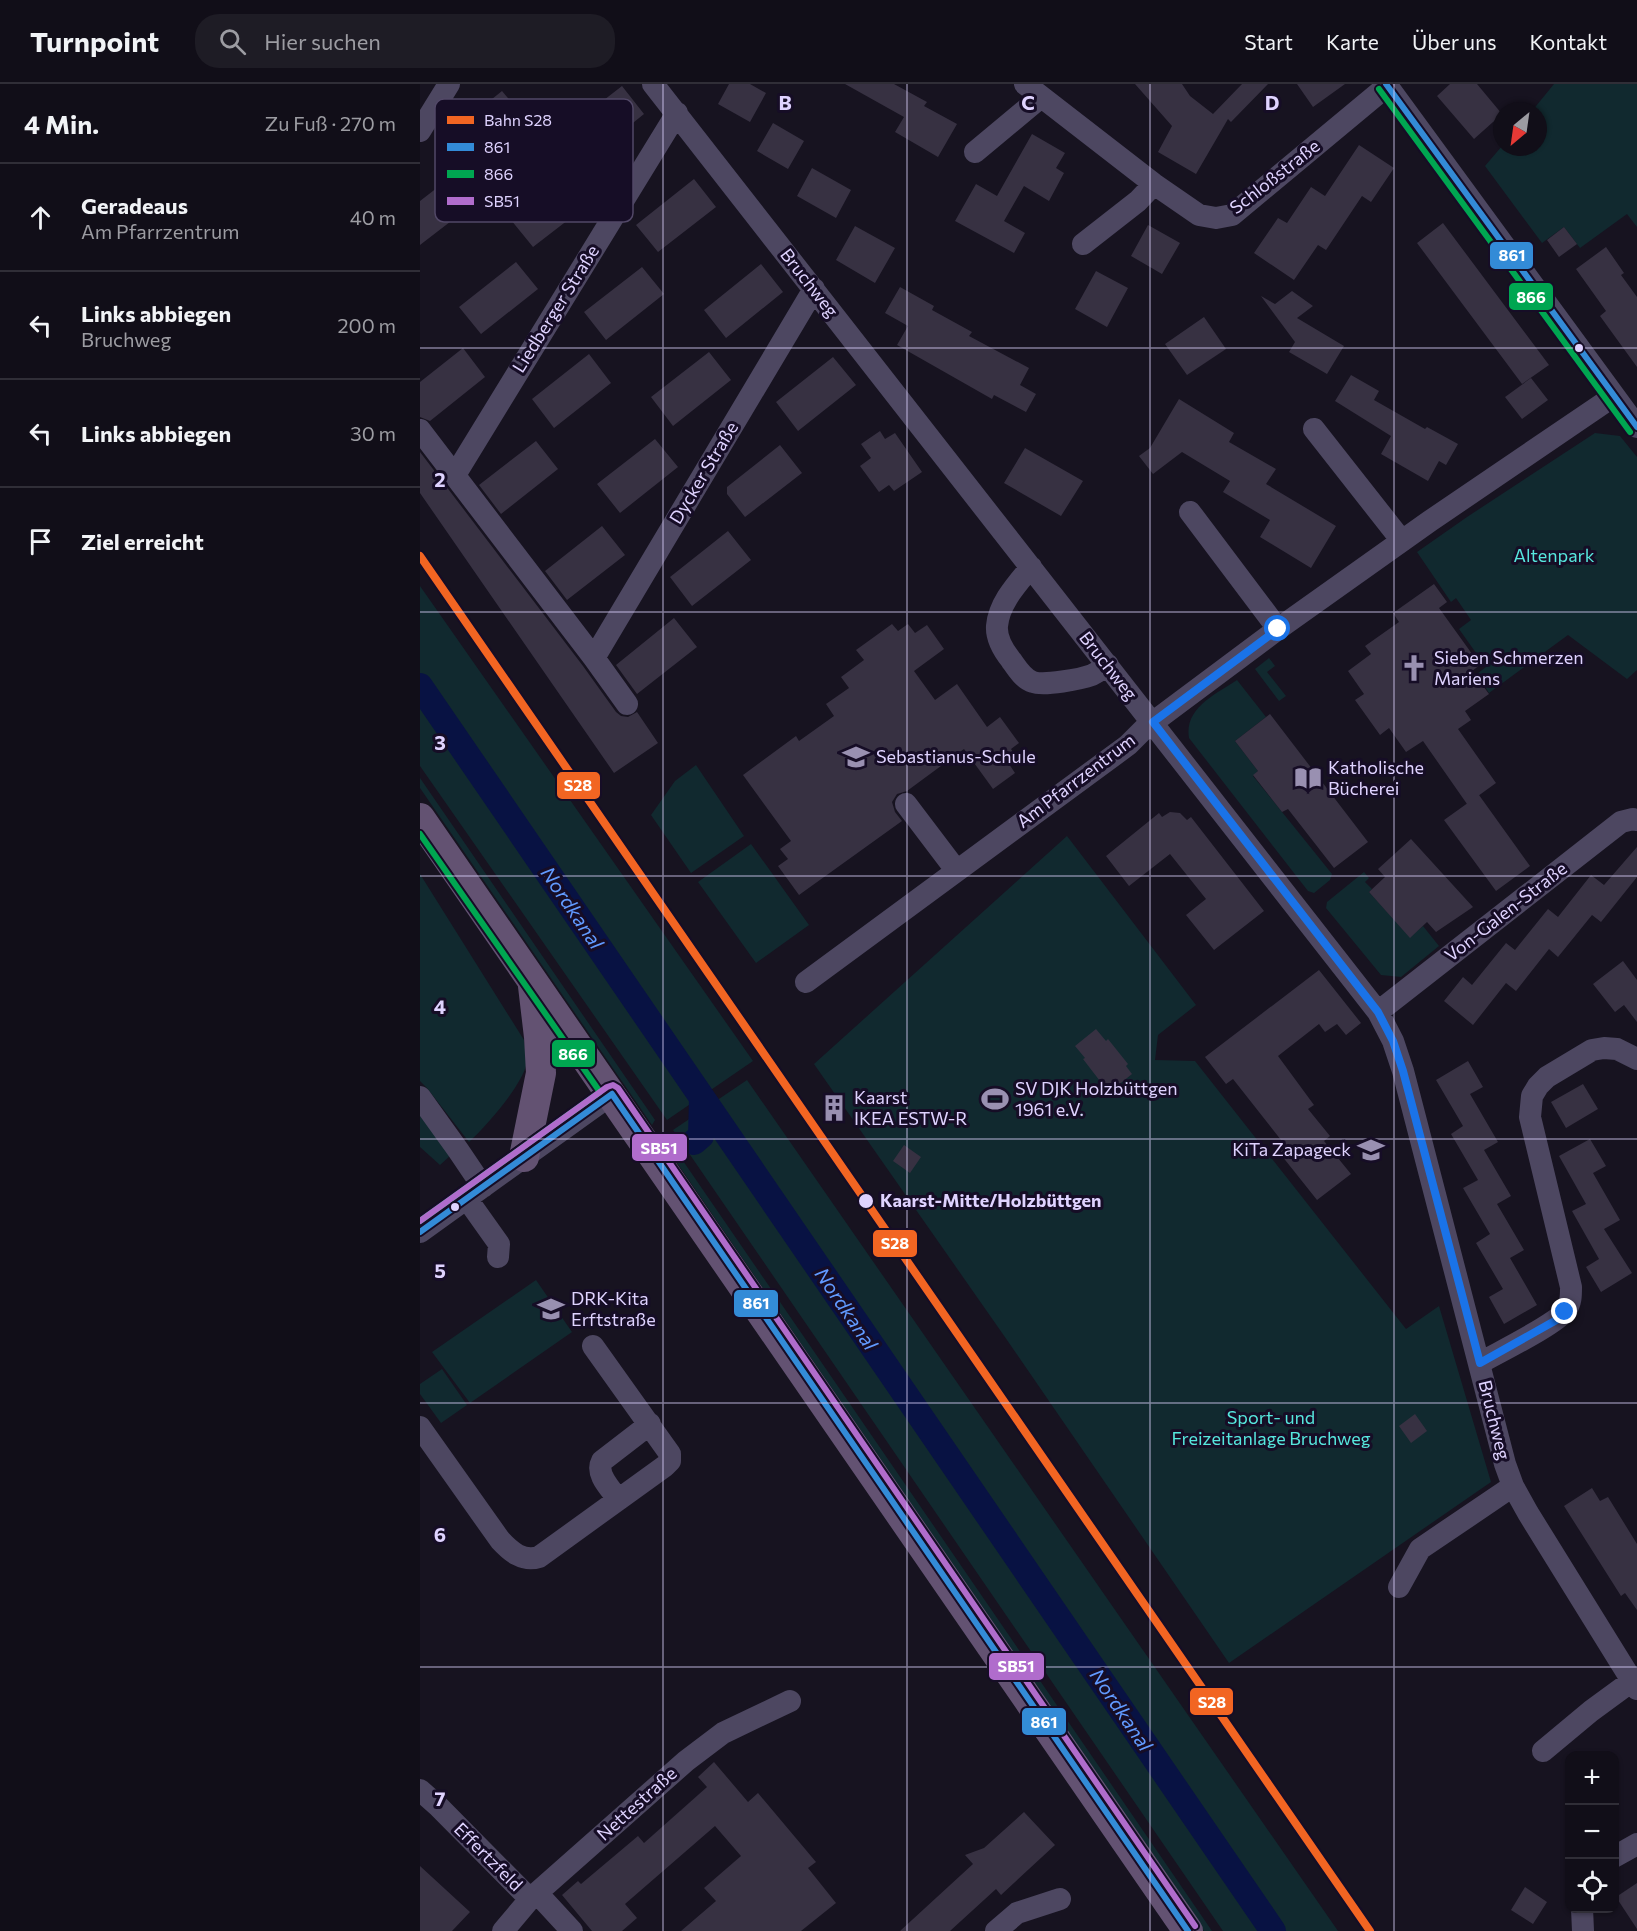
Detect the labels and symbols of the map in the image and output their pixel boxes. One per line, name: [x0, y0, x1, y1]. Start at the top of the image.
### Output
text: B: [778, 90, 792, 114]
text: C: [1021, 90, 1035, 114]
text: D: [1265, 90, 1279, 114]
legend: [435, 99, 633, 222]
north arrow: [1493, 102, 1547, 156]
text: Bahn S28: [484, 110, 552, 129]
street label: Schloßstraße: [1225, 134, 1324, 218]
text: 861: [484, 137, 510, 156]
text: 866: [484, 164, 513, 183]
text: SB51: [484, 191, 520, 210]
street label: Liedberger Straße: [507, 241, 603, 376]
line badge: 861: [1489, 241, 1534, 270]
street label: Bruchweg: [776, 244, 844, 321]
text: 861: [1498, 245, 1526, 264]
line badge: 866: [1508, 282, 1554, 311]
text: 866: [1516, 287, 1546, 306]
unlabelled marker: [1573, 342, 1585, 354]
street label: Dycker Straße: [664, 417, 742, 528]
text: 2: [434, 467, 446, 491]
park label: Altenpark: [1513, 544, 1595, 566]
route start: [1264, 615, 1290, 641]
street label: Bruchweg: [1075, 627, 1143, 704]
place label: Sieben Schmerzen Mariens: [1434, 646, 1583, 689]
church icon: Sieben Schmerzen Mariens: [1399, 653, 1429, 683]
street label: Am Pfarrzentrum: [1012, 728, 1139, 832]
text: 3: [434, 730, 446, 754]
school or university icon: Sebastianus-Schule: [841, 742, 871, 772]
place label: Sebastianus-Schule: [876, 745, 1036, 767]
place label: Katholische Bücherei: [1328, 756, 1424, 799]
library icon: Katholische Bücherei: [1293, 763, 1323, 793]
line badge: S28: [556, 771, 601, 800]
text: S28: [564, 775, 592, 794]
street label: Von-Galen-Straße: [1440, 857, 1571, 966]
water label: Nordkanal: [536, 862, 610, 954]
text: 4: [434, 994, 446, 1018]
line badge: 866: [551, 1039, 596, 1068]
text: 866: [558, 1044, 588, 1063]
place label: SV DJK Holzbüttgen 1961 e.V.: [1015, 1077, 1178, 1120]
sports icon: SV DJK Holzbüttgen 1961 e.V.: [980, 1084, 1010, 1114]
place label: Kaarst IKEA ESTW-R: [854, 1086, 967, 1129]
building icon: Kaarst IKEA ESTW-R: [819, 1093, 849, 1123]
line badge: SB51: [631, 1133, 688, 1162]
school or university icon: KiTa Zapageck: [1356, 1135, 1386, 1165]
text: SB51: [641, 1138, 677, 1157]
place label: KiTa Zapageck: [1232, 1138, 1351, 1160]
place label: Kaarst-Mitte/Holzbüttgen: [880, 1189, 1101, 1211]
marker: Kaarst-Mitte/Holzbüttgen: [857, 1192, 875, 1210]
unlabelled marker: [449, 1201, 461, 1213]
line badge: S28: [872, 1229, 918, 1258]
text: S28: [881, 1233, 909, 1252]
text: 5: [434, 1258, 446, 1282]
water label: Nordkanal: [810, 1263, 884, 1355]
place label: DRK-Kita Erftstraße: [571, 1287, 656, 1330]
line badge: 861: [733, 1289, 779, 1318]
text: 861: [742, 1293, 770, 1312]
school or university icon: DRK-Kita Erftstraße: [536, 1294, 566, 1324]
route end: [1551, 1298, 1577, 1324]
street label: Bruchweg: [1474, 1378, 1516, 1462]
park label: Sport- und Freizeitanlage Bruchweg: [1172, 1406, 1371, 1449]
text: 6: [434, 1522, 446, 1546]
line badge: SB51: [988, 1652, 1045, 1681]
text: SB51: [998, 1656, 1034, 1675]
water label: Nordkanal: [1085, 1664, 1159, 1756]
line badge: S28: [1189, 1687, 1234, 1716]
text: S28: [1198, 1692, 1226, 1711]
line badge: 861: [1021, 1707, 1067, 1736]
text: 861: [1030, 1712, 1058, 1731]
street label: Nettestraße: [592, 1762, 681, 1845]
text: 7: [435, 1786, 446, 1810]
street label: Effertzfeld: [450, 1817, 528, 1895]

